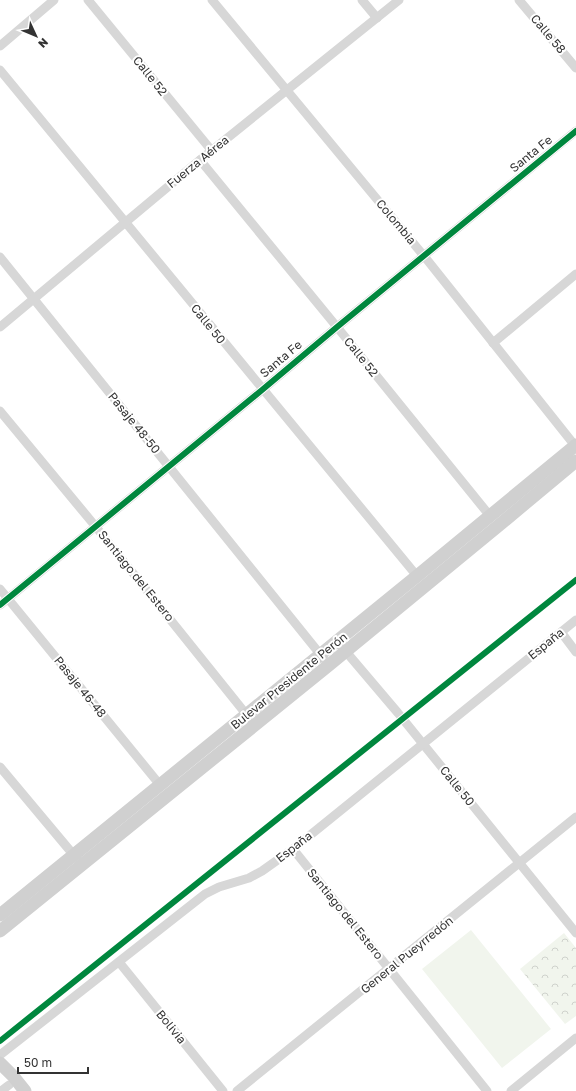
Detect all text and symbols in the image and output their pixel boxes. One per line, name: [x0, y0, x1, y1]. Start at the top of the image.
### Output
street label: Calle 58: [528, 11, 569, 56]
north arrow: [16, 16, 56, 56]
text: N: [36, 36, 51, 51]
street label: Calle 52: [130, 53, 171, 98]
street label: Fuerza Aérea: [164, 132, 232, 191]
street label: Santa Fe: [506, 132, 555, 175]
street label: Colombia: [373, 196, 420, 247]
street label: Calle 50: [188, 301, 229, 347]
street label: Calle 52: [341, 334, 382, 379]
street label: Santa Fe: [257, 337, 305, 381]
street label: Pasaje 48-50: [105, 389, 164, 456]
street label: Santiago del Estero: [95, 527, 178, 624]
street label: España: [525, 625, 567, 663]
street label: Bulevar Presidente Perón: [227, 629, 350, 732]
street label: Pasaje 46-48: [51, 653, 110, 720]
street label: Calle 50: [437, 763, 478, 809]
street label: España: [273, 828, 315, 865]
street label: Santiago del Estero: [304, 865, 387, 962]
street label: General Pueyrredón: [357, 913, 456, 997]
street label: Bolivia: [153, 1007, 189, 1047]
scale bar: [18, 1049, 88, 1075]
text: 50 m: [24, 1055, 52, 1070]

